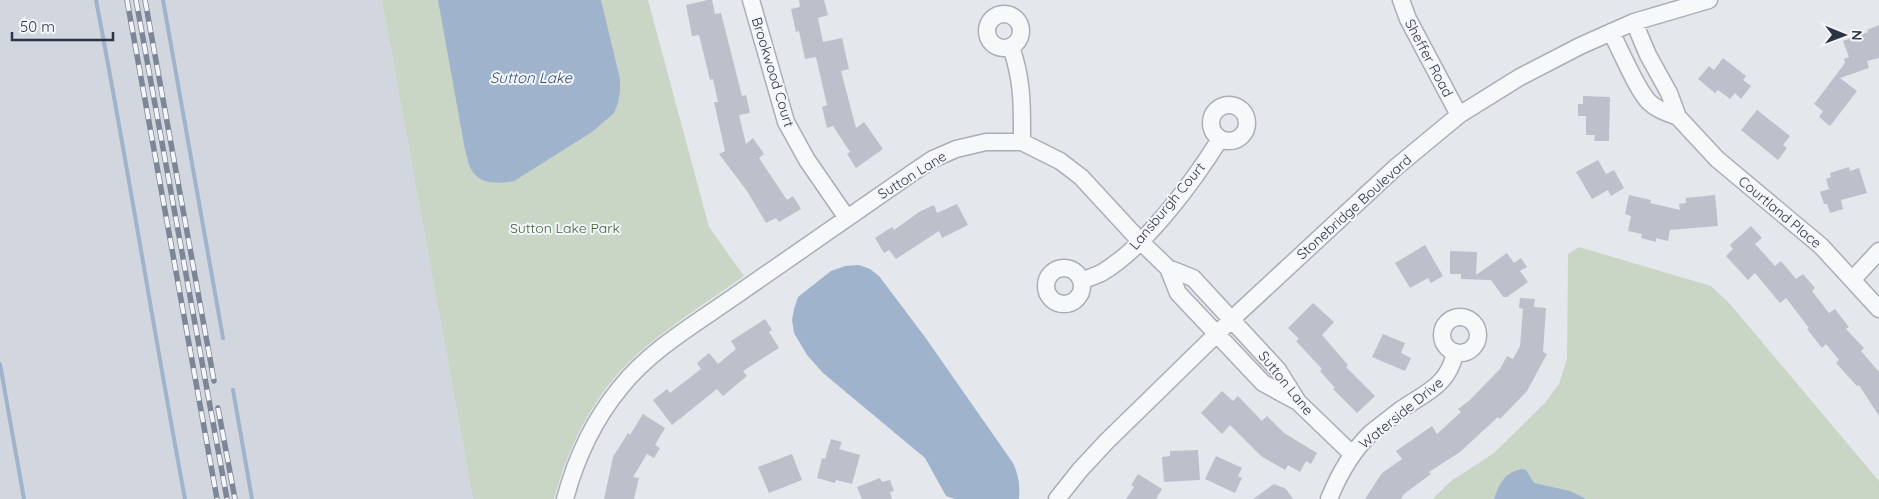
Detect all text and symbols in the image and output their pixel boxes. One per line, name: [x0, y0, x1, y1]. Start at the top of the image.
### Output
scale bar: [12, 10, 114, 42]
north arrow: [1819, 10, 1869, 60]
street label: Brookwood Court: [748, 15, 798, 129]
street label: Sheffer Road: [1401, 16, 1457, 100]
text: 50 m: [20, 17, 55, 36]
text: N: [1848, 30, 1866, 41]
water label: Sutton Lake: [490, 68, 573, 87]
street label: Sutton Lane: [874, 147, 950, 203]
street label: Stonebridge Boulevard: [1293, 151, 1415, 263]
street label: Lansburgh Court: [1125, 158, 1209, 253]
street label: Courtland Place: [1735, 172, 1825, 252]
park label: Sutton Lake Park: [510, 219, 620, 237]
street label: Sutton Lane: [1255, 347, 1317, 419]
street label: Waterside Drive: [1355, 373, 1447, 453]

